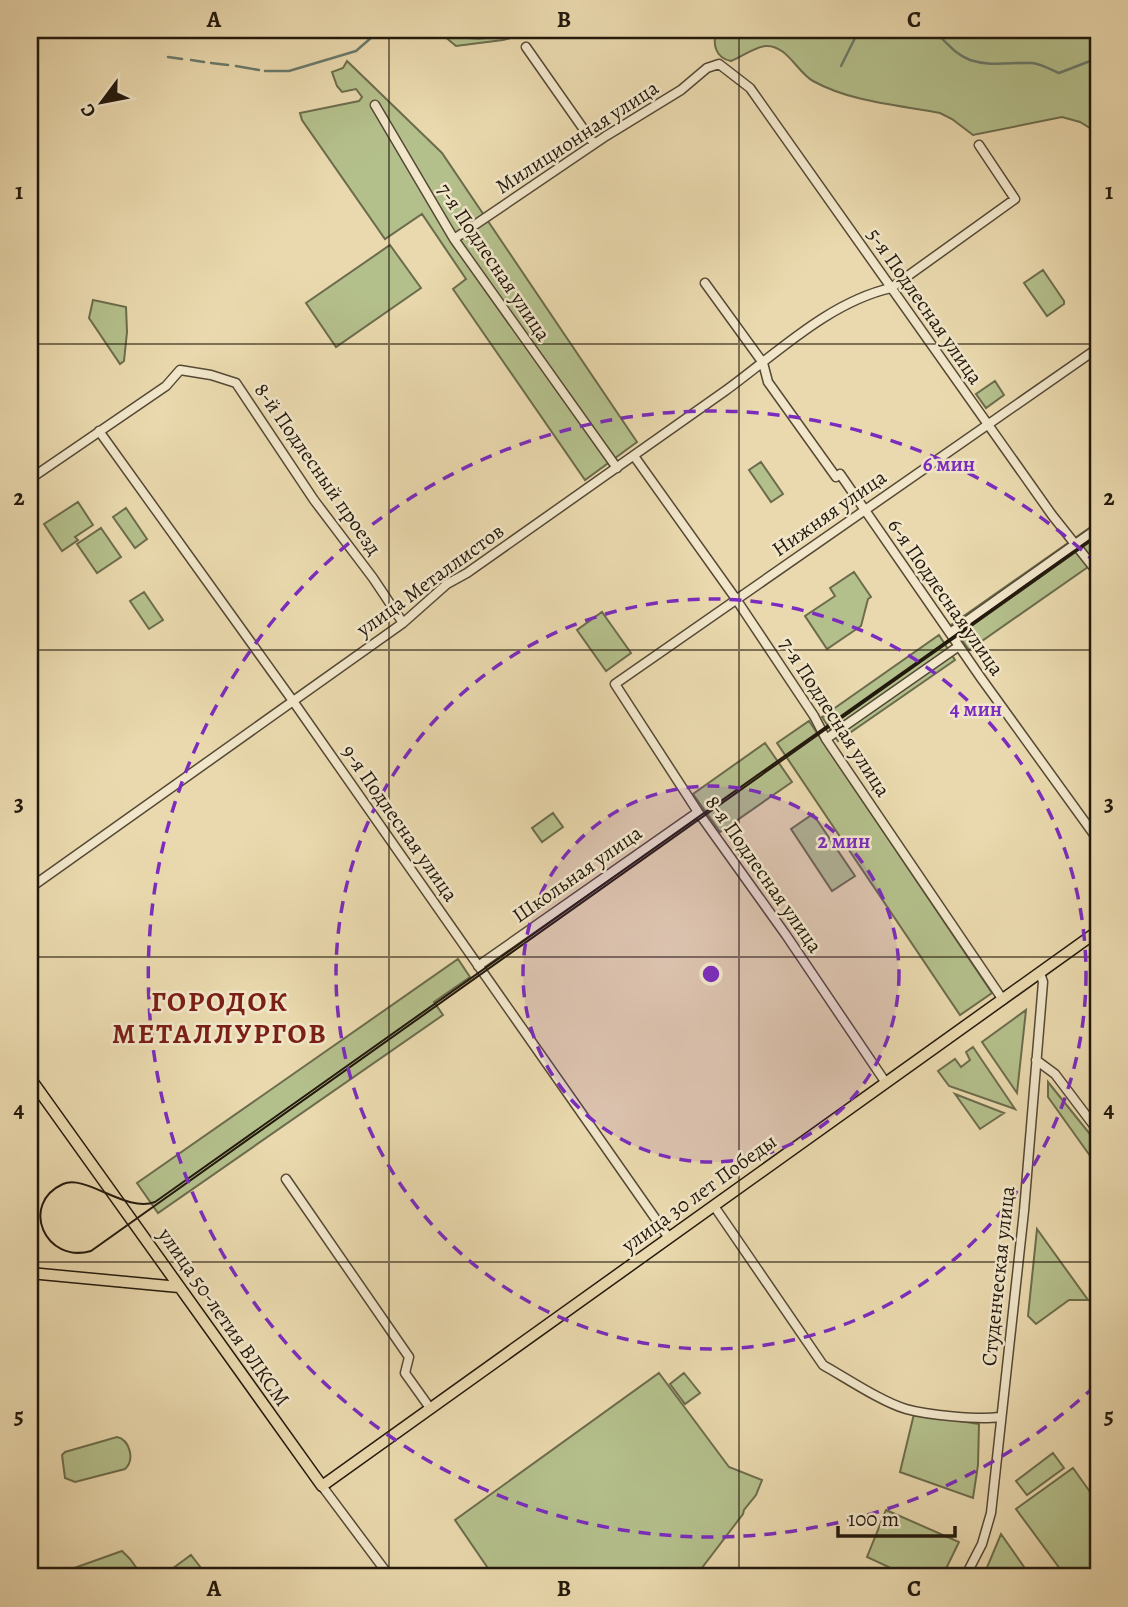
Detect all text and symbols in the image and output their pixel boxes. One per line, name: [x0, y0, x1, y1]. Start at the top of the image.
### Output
text: A: [206, 4, 222, 35]
text: B: [557, 4, 571, 35]
text: C: [907, 4, 921, 35]
north arrow: [66, 66, 136, 136]
street label: Милиционная улица: [490, 74, 664, 200]
text: С: [74, 99, 103, 122]
text: 1: [15, 176, 23, 207]
text: 1: [1105, 176, 1113, 207]
street label: 7-я Подлесная улица: [431, 177, 558, 347]
street label: 5-я Подлесная улица: [860, 222, 990, 390]
street label: 8-й Подлесный проезд: [248, 377, 388, 561]
text: 6 мин: [923, 450, 975, 478]
street label: Нижняя улица: [766, 463, 892, 563]
text: 2: [13, 482, 25, 513]
text: 2: [1103, 482, 1115, 513]
street label: 6-я Подлесная улица: [881, 513, 1011, 681]
street label: улица Металлистов: [350, 517, 509, 644]
street label: 7-я Подлесная улица: [773, 632, 897, 802]
text: 4 мин: [950, 695, 1002, 723]
street label: 9-я Подлесная улица: [335, 739, 465, 907]
text: 3: [14, 788, 24, 819]
text: 3: [1104, 788, 1114, 819]
street label: 8-я Подлесная улица: [699, 790, 829, 959]
street label: Школьная улица: [506, 819, 648, 929]
text: 2 мин: [818, 827, 870, 855]
centre of rings: [699, 962, 723, 986]
district label: ГОРОДОК МЕТАЛЛУРГОВ: [112, 983, 328, 1053]
text: 4: [14, 1094, 25, 1125]
text: 4: [1104, 1094, 1115, 1125]
street label: улица 30 лет Победы: [615, 1127, 782, 1259]
street label: Студенческая улица: [975, 1184, 1021, 1367]
street label: улица 50-летия ВЛКСМ: [151, 1221, 296, 1412]
text: 5: [14, 1400, 24, 1431]
text: 5: [1104, 1400, 1114, 1431]
scale bar: [838, 1495, 955, 1539]
text: 100 m: [848, 1505, 899, 1533]
text: A: [206, 1573, 222, 1604]
text: B: [557, 1573, 571, 1604]
text: C: [907, 1573, 921, 1604]

